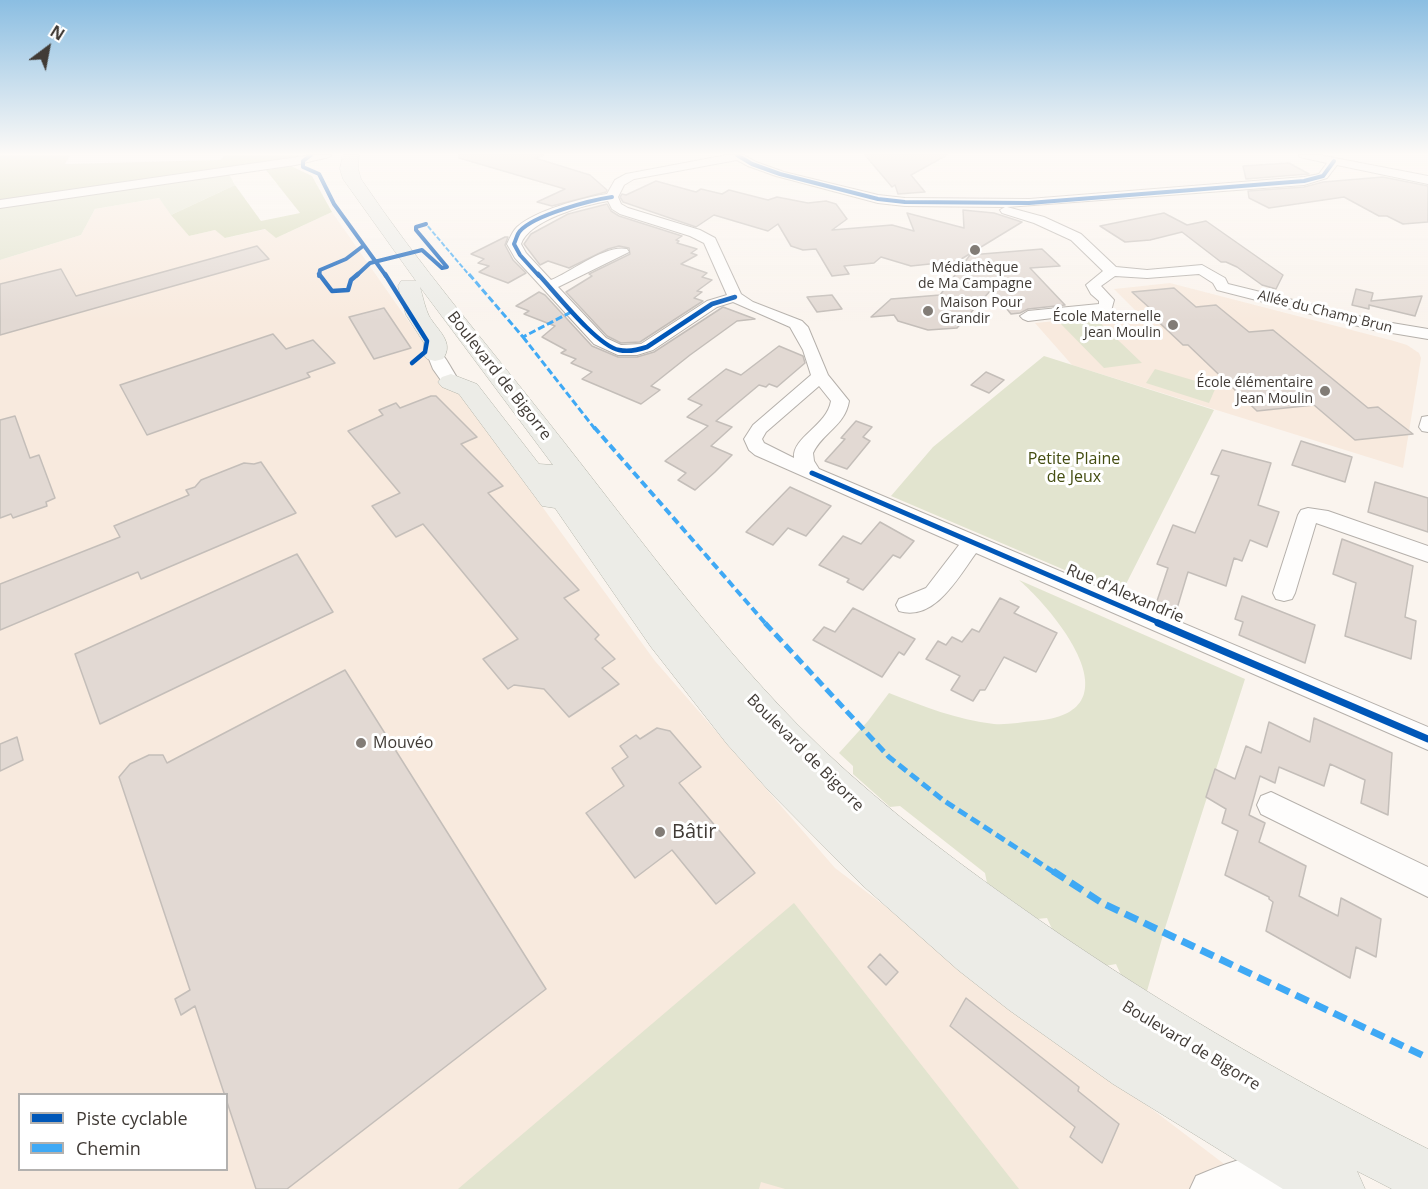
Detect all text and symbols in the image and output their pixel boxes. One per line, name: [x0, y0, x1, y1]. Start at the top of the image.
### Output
north arrow: [18, 18, 78, 78]
text: N: [46, 20, 69, 46]
marker: Médiathèque de Ma Campagne: [968, 243, 982, 257]
place label: Médiathèque de Ma Campagne: [918, 260, 1032, 292]
street label: Allée du Champ Brun: [1256, 287, 1394, 337]
place label: Maison Pour Grandir: [940, 295, 1022, 328]
marker: Maison Pour Grandir: [921, 304, 935, 318]
street label: Boulevard de Bigorre: [443, 308, 555, 444]
place label: École Maternelle Jean Moulin: [1053, 309, 1161, 342]
marker: École Maternelle Jean Moulin: [1166, 318, 1180, 332]
place label: École élémentaire Jean Moulin: [1197, 375, 1313, 408]
marker: École élémentaire Jean Moulin: [1318, 384, 1332, 398]
park label: Petite Plaine de Jeux: [1028, 449, 1120, 487]
street label: Rue d'Alexandrie: [1063, 561, 1187, 627]
street label: Boulevard de Bigorre: [742, 690, 868, 816]
place label: Mouvéo: [373, 733, 433, 753]
marker: Mouvéo: [354, 736, 368, 750]
place label: Bâtir: [672, 820, 716, 844]
marker: Bâtir: [653, 825, 667, 839]
street label: Boulevard de Bigorre: [1118, 997, 1264, 1095]
legend: [18, 1093, 228, 1171]
text: Piste cyclable: [76, 1106, 188, 1130]
text: Chemin: [76, 1136, 141, 1160]

